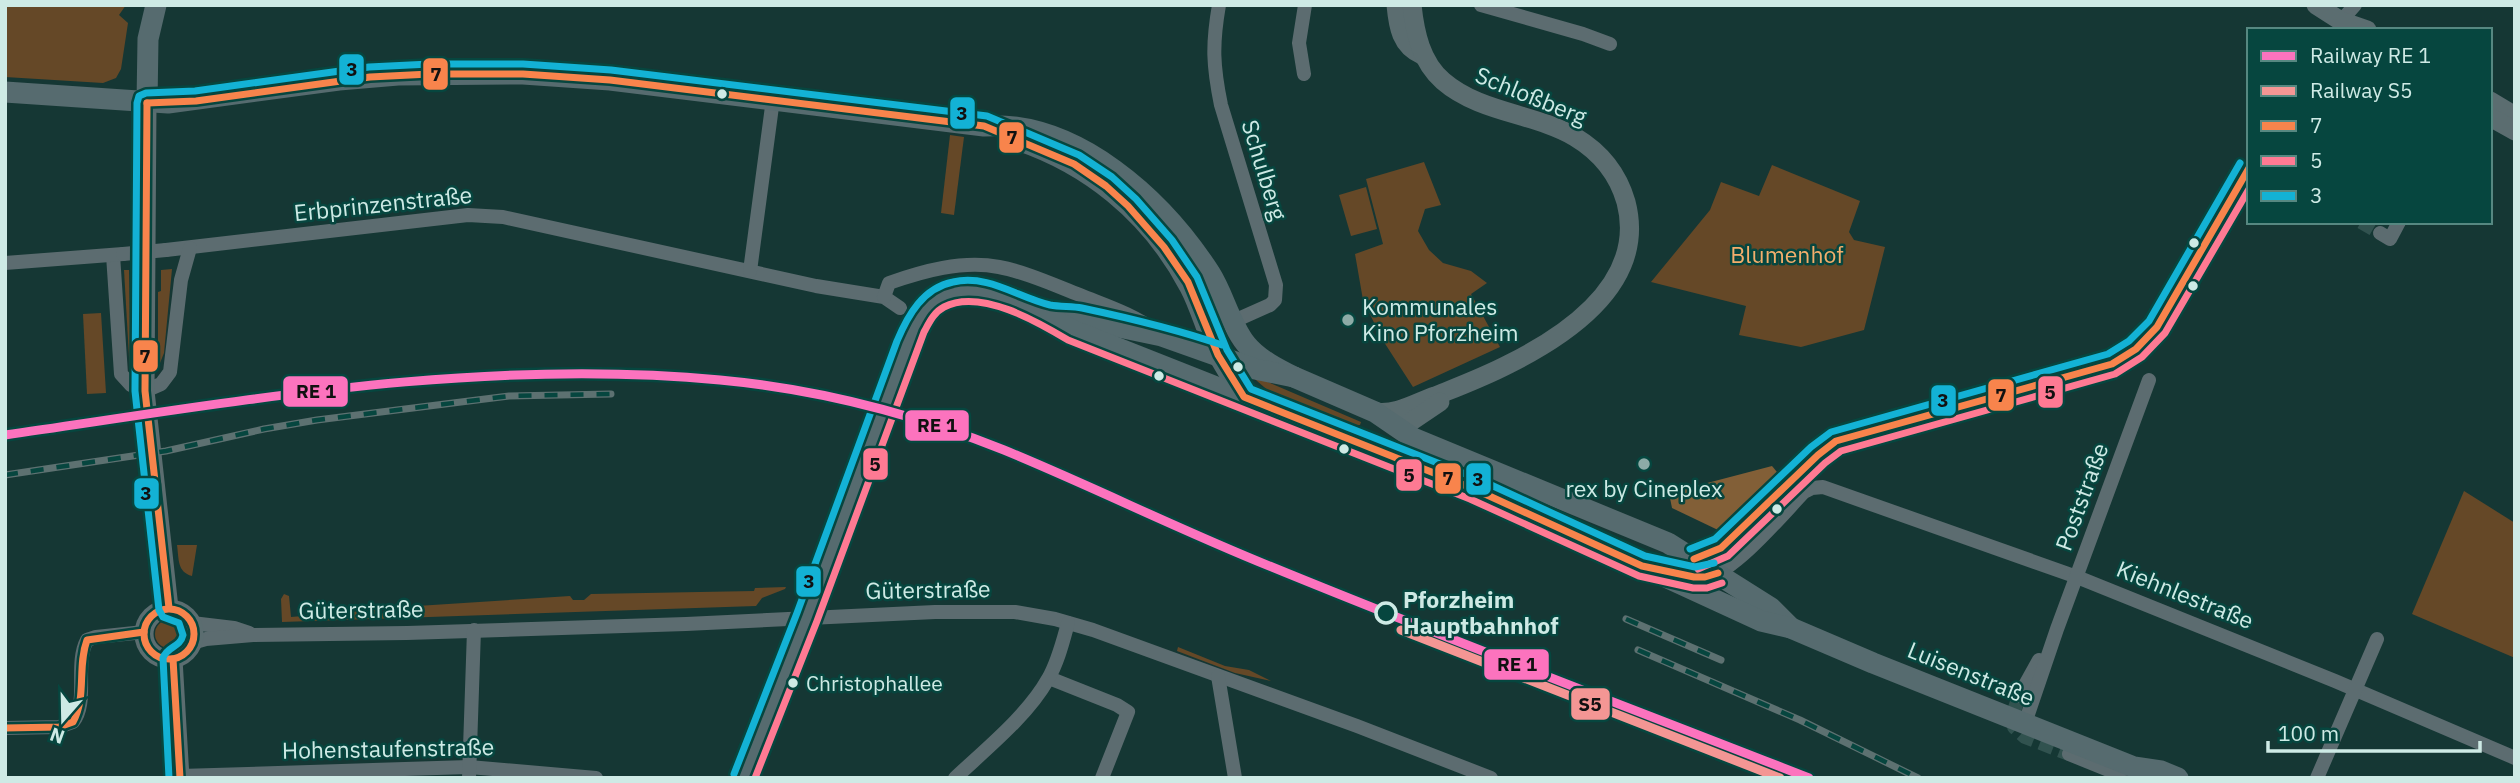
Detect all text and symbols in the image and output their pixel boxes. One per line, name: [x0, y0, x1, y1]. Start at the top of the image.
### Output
legend: [2247, 28, 2492, 224]
text: Railway RE 1: [2310, 41, 2431, 69]
line badge: 3: [338, 53, 365, 86]
text: 3: [346, 57, 358, 81]
line badge: 7: [422, 57, 449, 91]
street label: Schloßberg: [1471, 59, 1592, 131]
text: 7: [430, 62, 442, 86]
text: Railway S5: [2310, 76, 2413, 104]
unlabelled marker: [715, 87, 729, 101]
line badge: 3: [949, 96, 976, 130]
text: 3: [956, 101, 968, 125]
text: 7: [2310, 111, 2323, 139]
street label: Schulberg: [1236, 116, 1294, 224]
line badge: 7: [998, 121, 1025, 154]
text: 7: [1006, 125, 1018, 149]
text: 5: [2310, 146, 2323, 174]
street label: Erbprinzenstraße: [292, 179, 473, 227]
text: 3: [2310, 181, 2323, 209]
unlabelled marker: [2187, 236, 2201, 250]
park label: Blumenhof: [1730, 239, 1844, 269]
unlabelled marker: [2186, 279, 2200, 293]
place label: Kommunales Kino Pforzheim: [1362, 291, 1519, 347]
marker: Kommunales Kino Pforzheim: [1340, 312, 1356, 328]
line badge: 7: [132, 339, 159, 373]
text: 7: [139, 344, 151, 368]
unlabelled marker: [1231, 360, 1245, 374]
unlabelled marker: [1152, 369, 1166, 383]
line badge: RE 1: [282, 375, 349, 408]
line badge: 5: [2037, 375, 2064, 409]
line badge: 7: [1987, 378, 2015, 412]
text: RE 1: [296, 379, 337, 403]
text: 5: [2044, 380, 2056, 404]
text: 7: [1995, 383, 2007, 407]
line badge: 3: [1930, 384, 1957, 417]
text: 3: [1937, 388, 1949, 412]
line badge: RE 1: [904, 409, 970, 442]
text: RE 1: [917, 413, 958, 437]
street label: Poststraße: [2048, 439, 2114, 555]
unlabelled marker: [1337, 442, 1351, 456]
line badge: 5: [862, 447, 889, 481]
text: 5: [869, 452, 881, 476]
marker: rex by Cineplex: [1636, 456, 1652, 472]
line badge: 5: [1395, 458, 1423, 492]
line badge: 7: [1434, 462, 1462, 495]
line badge: 3: [1465, 462, 1492, 496]
text: 5: [1403, 463, 1415, 487]
text: 7: [1442, 466, 1454, 490]
text: 3: [1472, 467, 1484, 491]
place label: rex by Cineplex: [1565, 473, 1723, 503]
line badge: 3: [133, 477, 160, 510]
text: 3: [140, 481, 152, 505]
unlabelled marker: [1770, 502, 1784, 516]
street label: Kiehnlestraße: [2113, 553, 2258, 635]
line badge: 3: [795, 565, 822, 598]
text: 3: [803, 569, 815, 593]
street label: Güterstraße: [865, 573, 991, 605]
place label: Pforzheim Hauptbahnhof: [1403, 584, 1558, 640]
street label: Güterstraße: [298, 593, 424, 625]
marker: Pforzheim Hauptbahnhof: [1375, 602, 1397, 624]
street label: Luisenstraße: [1904, 634, 2039, 712]
line badge: RE 1: [1483, 648, 1550, 681]
text: RE 1: [1497, 652, 1538, 676]
place label: Christophallee: [806, 669, 943, 697]
marker: Christophallee: [786, 676, 800, 690]
north arrow: [28, 685, 98, 755]
line badge: S5: [1570, 687, 1611, 721]
text: S5: [1578, 692, 1602, 716]
scale bar: [2268, 710, 2480, 754]
text: 100 m: [2278, 719, 2339, 747]
text: N: [47, 722, 68, 750]
street label: Hohenstaufenstraße: [281, 731, 494, 765]

